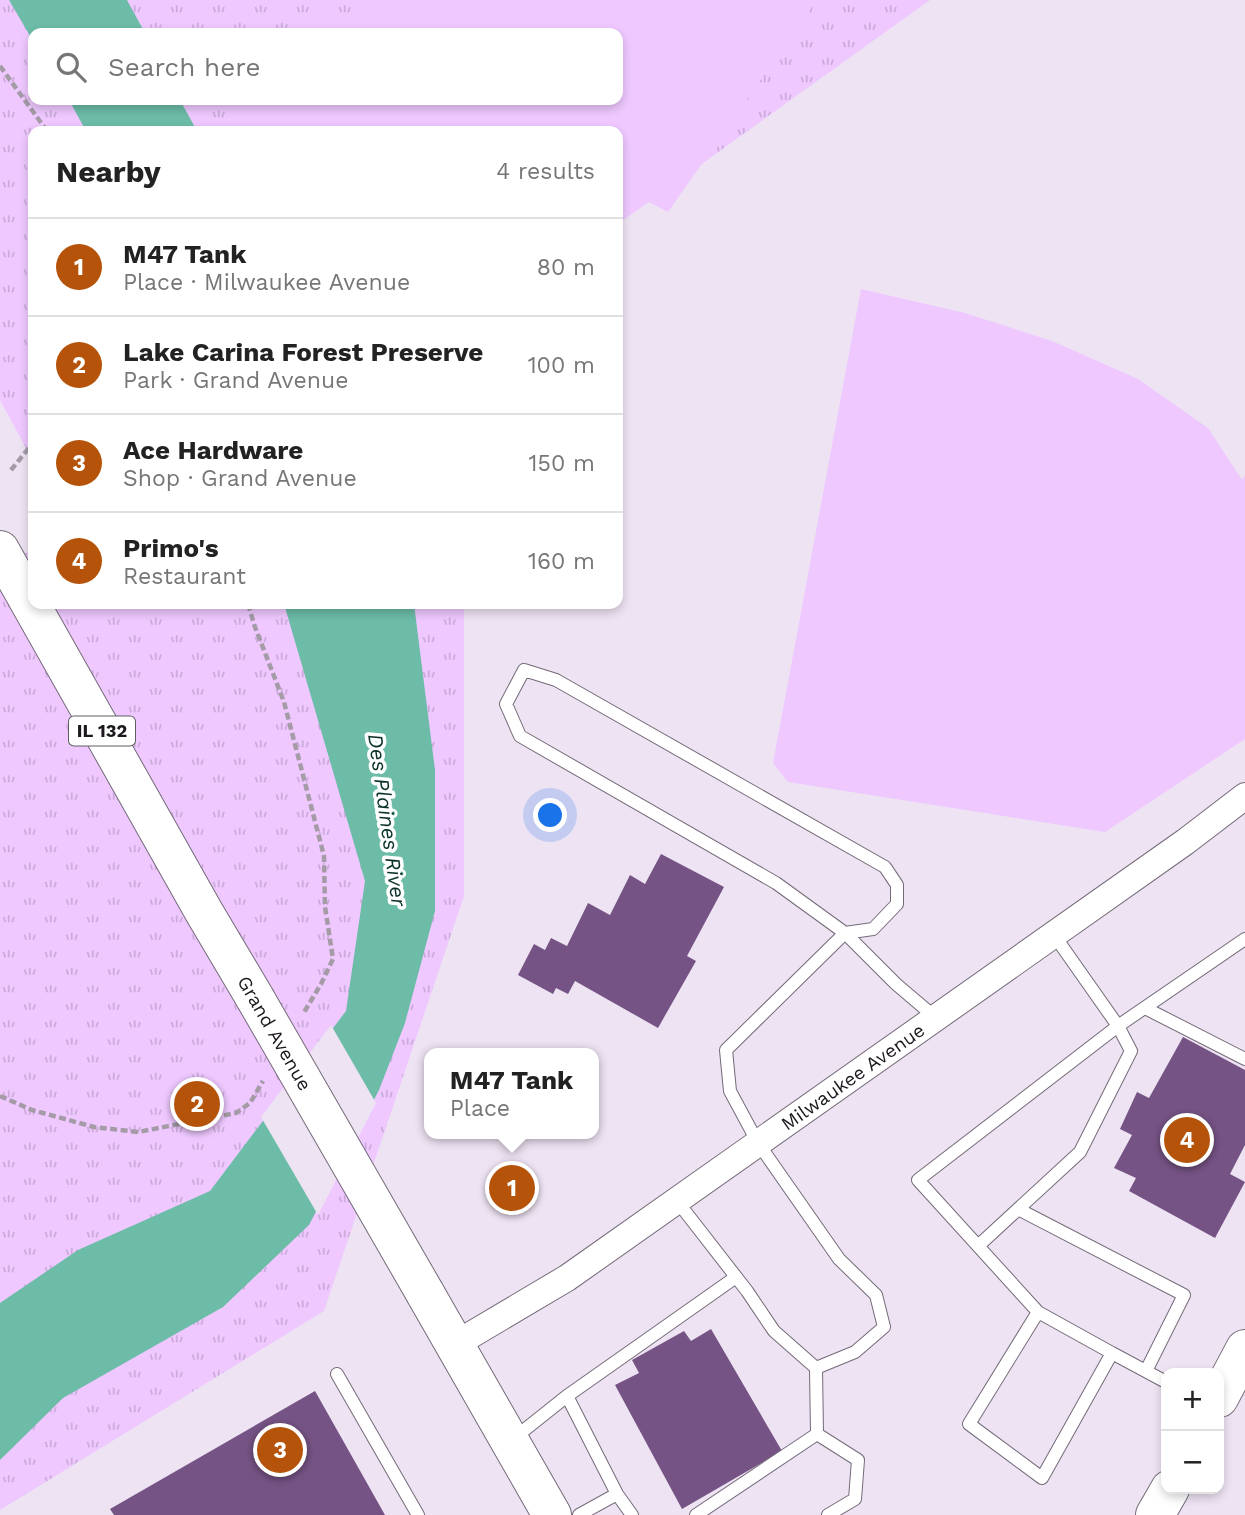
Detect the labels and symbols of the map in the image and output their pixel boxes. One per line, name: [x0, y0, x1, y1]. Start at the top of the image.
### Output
road number: IL 132: [69, 716, 135, 746]
water label: Des Plaines River: [363, 732, 412, 909]
your location: [533, 798, 567, 832]
street label: Grand Avenue: [232, 972, 317, 1095]
street label: Milwaukee Avenue: [777, 1018, 929, 1135]
pin: 2: [174, 1078, 220, 1130]
pin: 4: [1164, 1114, 1210, 1166]
pin: 1: [489, 1162, 535, 1214]
pin: 3: [257, 1424, 303, 1476]

